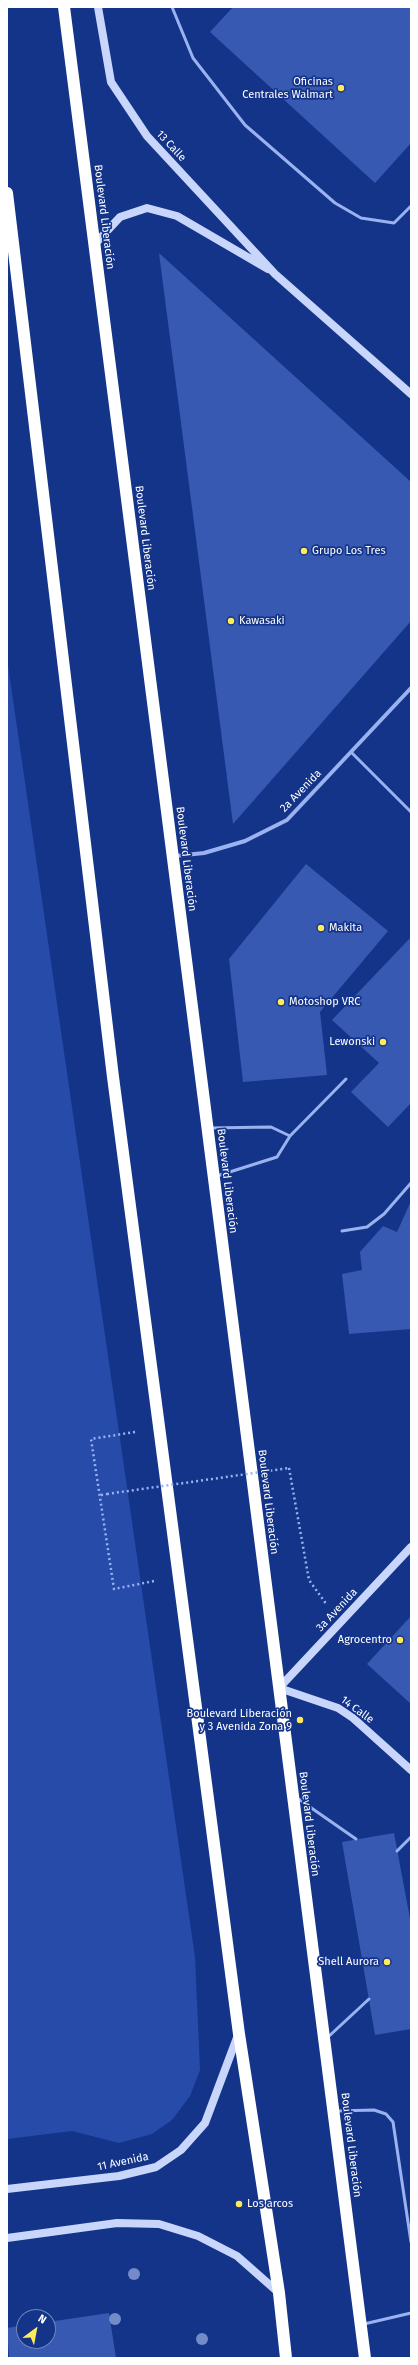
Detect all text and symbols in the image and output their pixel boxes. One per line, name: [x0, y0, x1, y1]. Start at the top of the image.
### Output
place label: Oficinas Centrales Walmart: [242, 75, 333, 101]
marker: Oficinas Centrales Walmart: [336, 83, 346, 93]
street label: 13 Calle: [153, 128, 189, 164]
street label: Boulevard Liberación: [91, 164, 117, 270]
street label: Boulevard Liberación: [132, 485, 158, 591]
place label: Grupo Los Tres: [312, 544, 386, 558]
marker: Grupo Los Tres: [299, 546, 309, 556]
place label: Kawasaki: [239, 614, 285, 628]
marker: Kawasaki: [226, 616, 236, 626]
street label: 2a Avenida: [277, 767, 325, 815]
street label: Boulevard Liberación: [173, 806, 199, 912]
place label: Makita: [329, 921, 362, 935]
marker: Makita: [316, 923, 326, 933]
place label: Motoshop VRC: [289, 995, 360, 1009]
marker: Motoshop VRC: [276, 997, 286, 1007]
place label: Lewonski: [329, 1035, 375, 1049]
marker: Lewonski: [378, 1037, 388, 1047]
street label: Boulevard Liberación: [214, 1128, 240, 1234]
street label: Boulevard Liberación: [255, 1449, 281, 1555]
street label: 3a Avenida: [314, 1586, 360, 1634]
place label: Agrocentro: [338, 1633, 392, 1647]
marker: Agrocentro: [395, 1635, 405, 1645]
street label: 14 Calle: [338, 1694, 376, 1726]
place label: Boulevard Liberación y 3 Avenida Zona 9: [187, 1707, 292, 1733]
marker: Boulevard Liberación y 3 Avenida Zona 9: [295, 1715, 305, 1725]
street label: Boulevard Liberación: [296, 1771, 322, 1877]
place label: Shell Aurora: [318, 1955, 379, 1969]
marker: Shell Aurora: [382, 1957, 392, 1967]
street label: Boulevard Liberación: [338, 2092, 364, 2198]
street label: 11 Avenida: [96, 2150, 150, 2174]
place label: Los arcos: [247, 2197, 293, 2211]
marker: Los arcos: [234, 2199, 244, 2209]
north arrow: [16, 2309, 56, 2349]
text: N: [36, 2312, 49, 2327]

